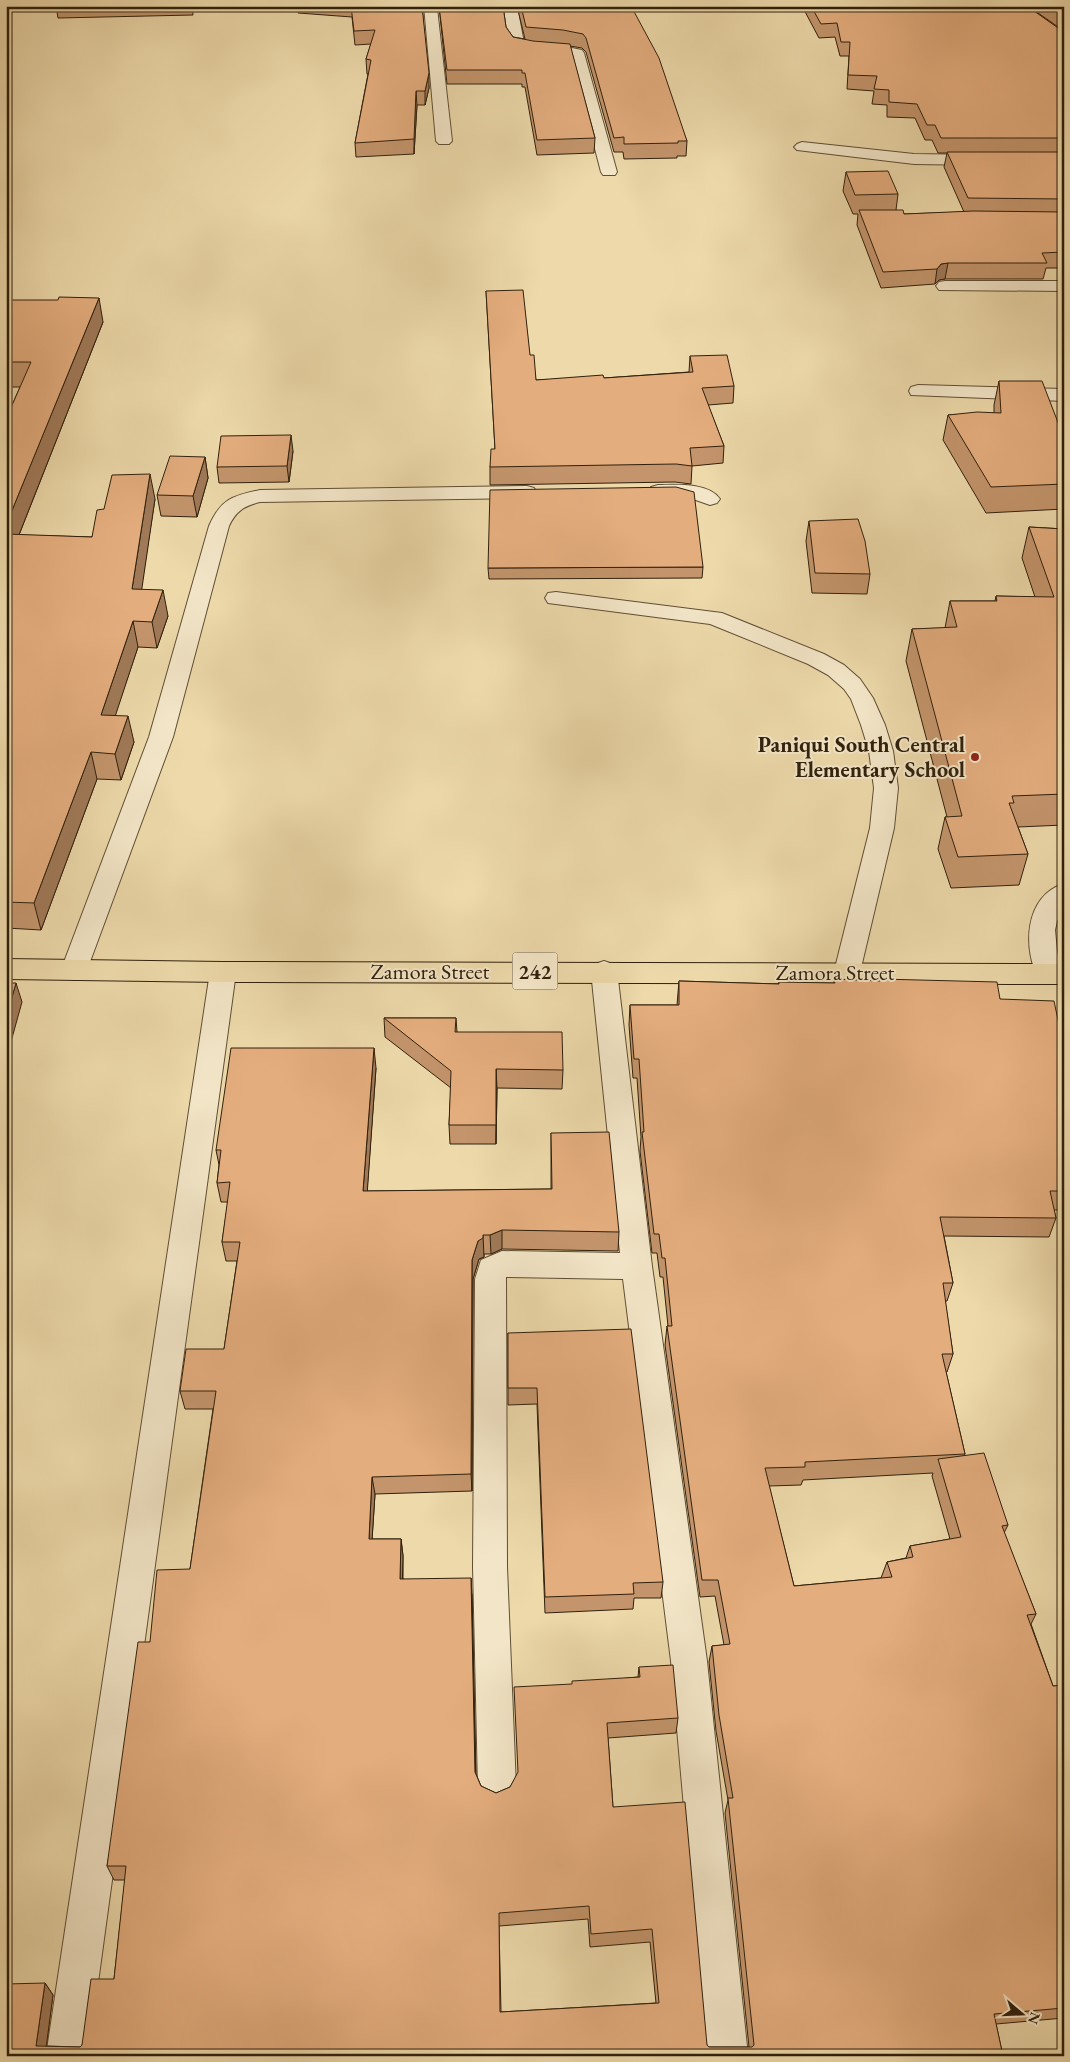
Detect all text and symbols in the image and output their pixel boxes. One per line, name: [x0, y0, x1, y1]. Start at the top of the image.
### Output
place label: Paniqui South Central Elementary School: [758, 730, 965, 784]
marker: Paniqui South Central Elementary School: [969, 751, 981, 763]
road number: 242: [512, 952, 558, 989]
street label: Zamora Street: [371, 957, 490, 986]
street label: Zamora Street: [776, 958, 895, 987]
north arrow: [998, 1990, 1048, 2040]
text: N: [1024, 2010, 1045, 2027]

